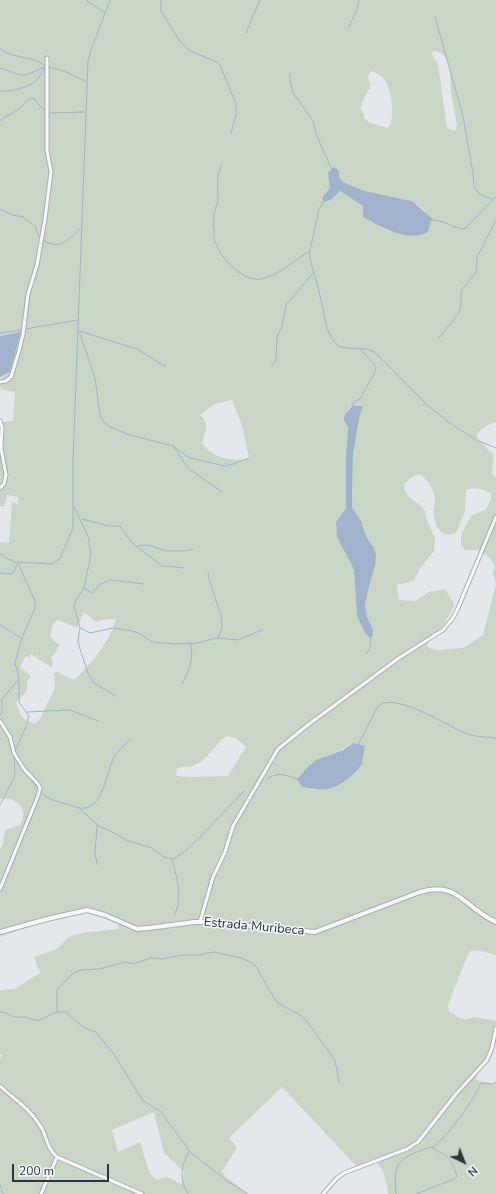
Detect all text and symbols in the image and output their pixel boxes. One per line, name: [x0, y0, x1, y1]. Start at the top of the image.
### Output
street label: Estrada Muribeca: [203, 915, 305, 939]
north arrow: [444, 1142, 484, 1182]
scale bar: [14, 1156, 111, 1182]
text: 200 m: [19, 1163, 54, 1179]
text: N: [464, 1163, 481, 1179]

